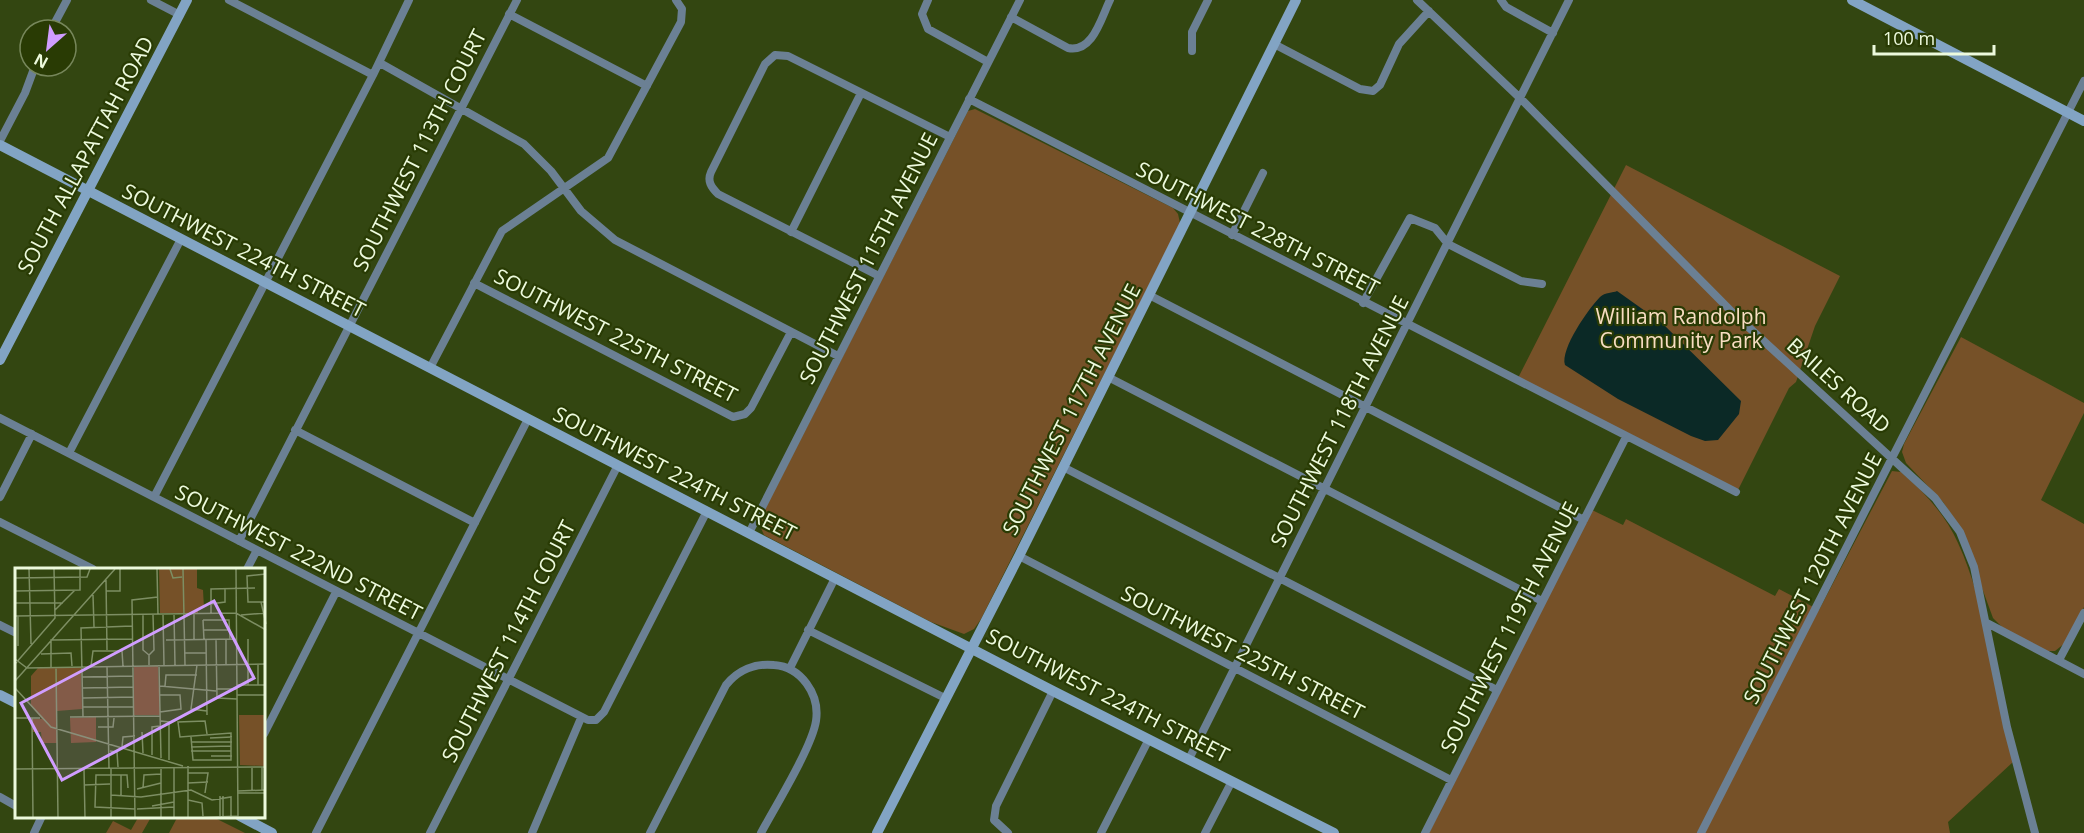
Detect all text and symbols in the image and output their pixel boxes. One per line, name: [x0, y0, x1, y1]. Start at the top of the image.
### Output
north arrow: [18, 18, 78, 78]
scale bar: [1874, 18, 1994, 56]
street label: SOUTHWEST 113TH COURT: [346, 24, 492, 276]
text: 100 m: [1883, 26, 1935, 50]
street label: SOUTH ALLAPATTAH ROAD: [10, 31, 160, 279]
text: N: [30, 48, 52, 74]
street label: SOUTHWEST 115TH AVENUE: [792, 128, 944, 388]
street label: SOUTHWEST 228TH STREET: [1132, 154, 1385, 302]
street label: SOUTHWEST 224TH STREET: [118, 176, 371, 324]
street label: SOUTHWEST 225TH STREET: [490, 261, 743, 409]
street label: SOUTHWEST 117TH AVENUE: [995, 279, 1147, 539]
street label: SOUTHWEST 118TH AVENUE: [1263, 291, 1415, 551]
park label: William Randolph Community Park: [1595, 302, 1767, 354]
street label: BAILES ROAD: [1781, 331, 1897, 439]
street label: SOUTHWEST 224TH STREET: [549, 399, 802, 547]
street label: SOUTHWEST 120TH AVENUE: [1736, 448, 1888, 708]
street label: SOUTHWEST 222ND STREET: [171, 477, 427, 627]
street label: SOUTHWEST 119TH AVENUE: [1433, 497, 1585, 757]
street label: SOUTHWEST 114TH COURT: [435, 515, 581, 767]
inset map: [15, 568, 266, 818]
street label: SOUTHWEST 225TH STREET: [1117, 578, 1370, 726]
street label: SOUTHWEST 224TH STREET: [982, 621, 1235, 769]

